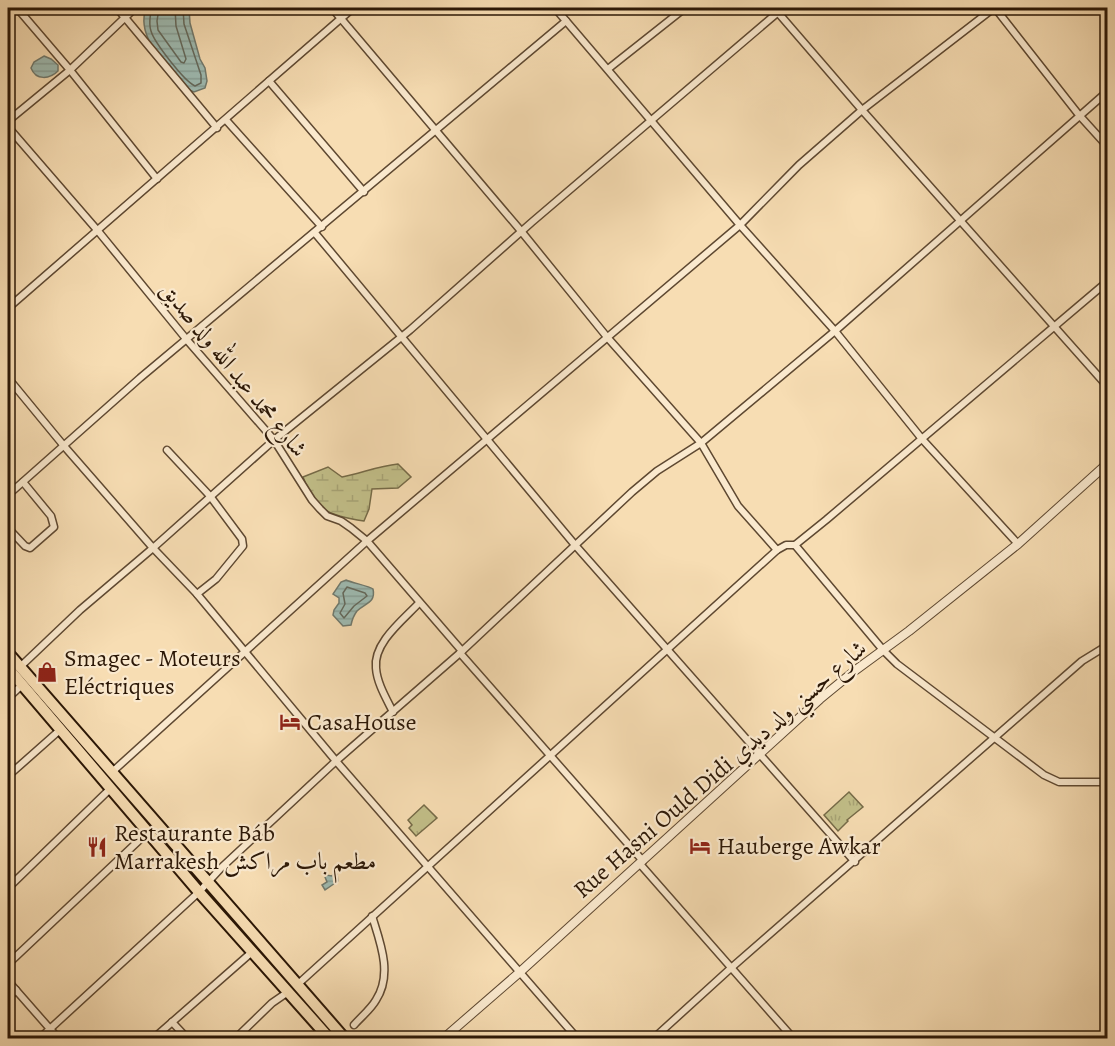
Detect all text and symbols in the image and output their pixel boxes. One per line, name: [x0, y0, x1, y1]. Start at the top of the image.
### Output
street label: شارع محمد عبد الله ولد صديق: [150, 272, 317, 466]
street label: Rue Hasni Ould Didi شارع حسني ولد ديدي: [567, 633, 877, 910]
place label: Smagec - Moteurs Eléctriques: [64, 642, 241, 702]
shop icon: Smagec - Moteurs Eléctriques: [35, 660, 59, 684]
place label: CasaHouse: [307, 706, 417, 738]
hotel icon: CasaHouse: [278, 710, 302, 734]
place label: Restaurante Báb Marrakesh مطعم باب مراكش: [114, 817, 376, 883]
place label: Hauberge Awkar: [717, 830, 881, 862]
hotel icon: Hauberge Awkar: [688, 834, 712, 858]
restaurant icon: Restaurante Báb Marrakesh مطعم باب مراكش: [85, 835, 109, 859]

